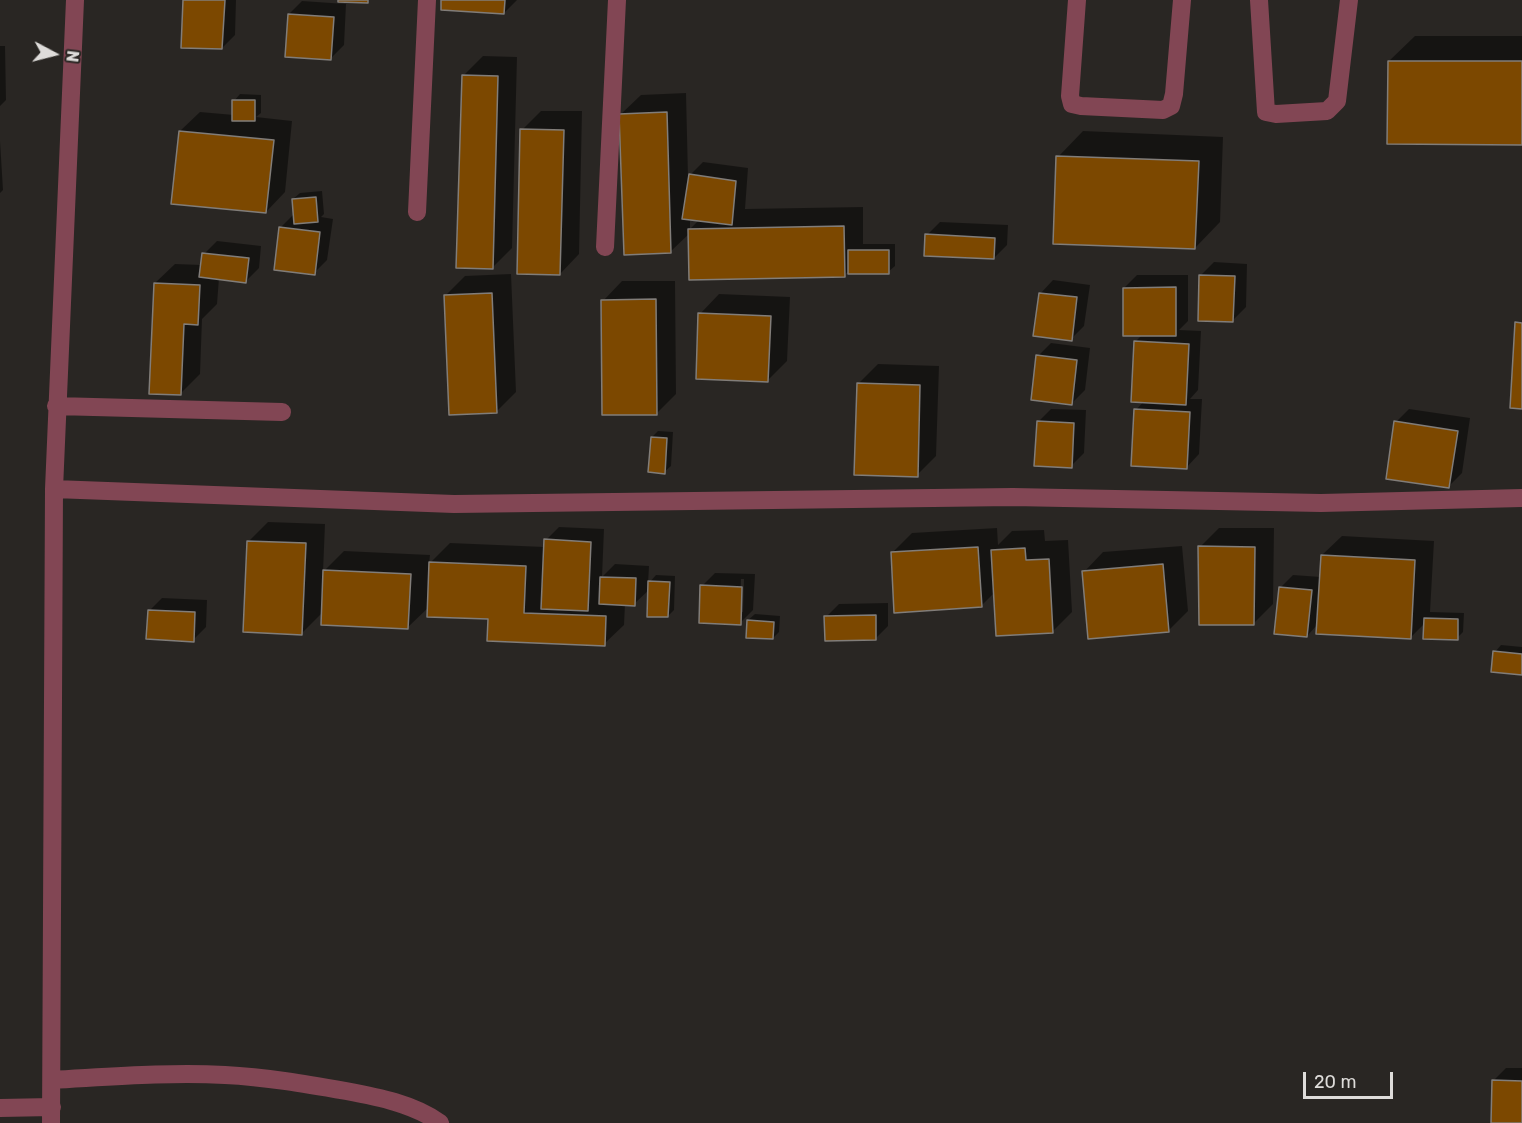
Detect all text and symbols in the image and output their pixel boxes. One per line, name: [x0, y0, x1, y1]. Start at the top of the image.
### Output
north arrow: [24, 24, 84, 84]
text: N: [62, 49, 82, 63]
scale bar: [1306, 1060, 1396, 1098]
text: 20 m: [1314, 1071, 1356, 1093]

